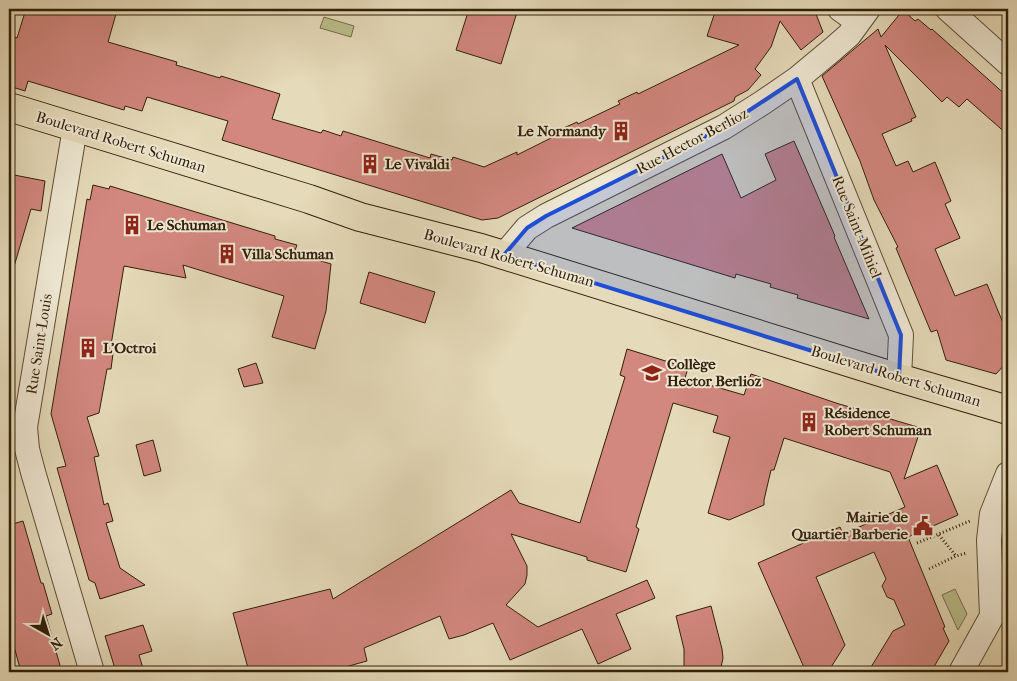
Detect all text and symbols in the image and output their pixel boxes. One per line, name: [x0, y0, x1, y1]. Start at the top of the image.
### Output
street label: Rue Hector Berlioz: [633, 104, 751, 178]
street label: Boulevard Robert Schuman: [34, 108, 208, 177]
building icon: Le Normandy: [610, 120, 632, 142]
place label: Le Normandy: [517, 122, 607, 140]
building icon: Le Vivaldi: [359, 153, 381, 175]
place label: Le Vivaldi: [385, 155, 450, 173]
street label: Rue Saint-Mihiel: [828, 173, 886, 281]
building icon: Le Schuman: [121, 214, 143, 236]
place label: Le Schuman: [147, 216, 226, 234]
street label: Boulevard Robert Schuman: [422, 225, 597, 291]
building icon: Villa Schuman: [216, 243, 238, 265]
place label: Villa Schuman: [241, 245, 334, 263]
street label: Rue Saint-Louis: [22, 292, 56, 396]
building icon: L'Octroi: [77, 337, 99, 359]
place label: L'Octroi: [103, 339, 157, 357]
street label: Boulevard Robert Schuman: [809, 342, 983, 411]
place label: Collège Hector Berlioz: [667, 355, 762, 390]
school or university icon: Collège Hector Berlioz: [641, 362, 663, 384]
place label: Résidence Robert Schuman: [824, 404, 932, 439]
building icon: Résidence Robert Schuman: [798, 411, 820, 433]
place label: Mairie de Quartier Barberie: [791, 508, 909, 543]
public building icon: Mairie de Quartier Barberie: [912, 515, 934, 537]
north arrow: [22, 608, 72, 658]
text: N: [46, 634, 65, 654]

